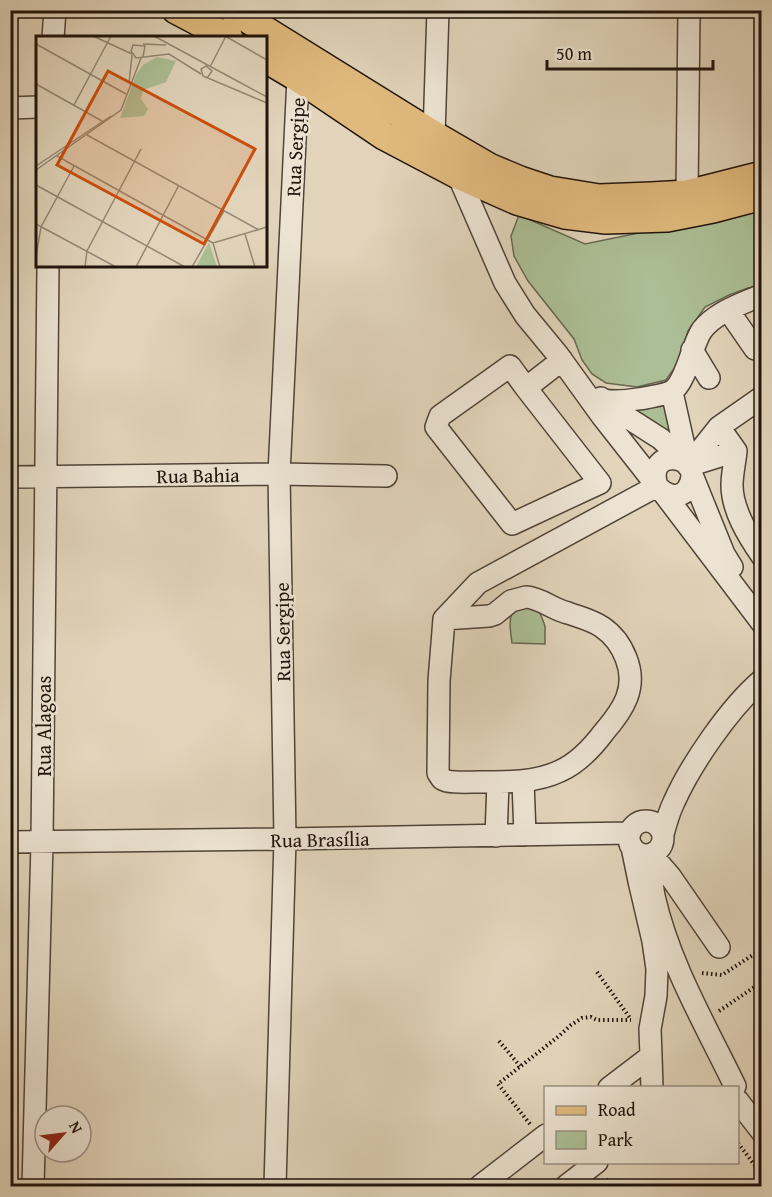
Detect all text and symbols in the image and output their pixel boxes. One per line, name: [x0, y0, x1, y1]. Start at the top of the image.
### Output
scale bar: [547, 33, 714, 71]
inset map: [36, 36, 267, 267]
text: 50 m: [556, 40, 592, 67]
street label: Rua Sergipe: [278, 97, 312, 197]
street label: Rua Bahia: [156, 460, 240, 490]
street label: Rua Sergipe: [267, 582, 297, 682]
street label: Rua Alagoas: [29, 675, 58, 776]
street label: Rua Brasília: [270, 824, 370, 854]
legend: [544, 1086, 739, 1164]
text: Road: [598, 1096, 636, 1123]
north arrow: [33, 1104, 93, 1164]
text: N: [63, 1117, 89, 1138]
text: Park: [598, 1126, 634, 1153]

